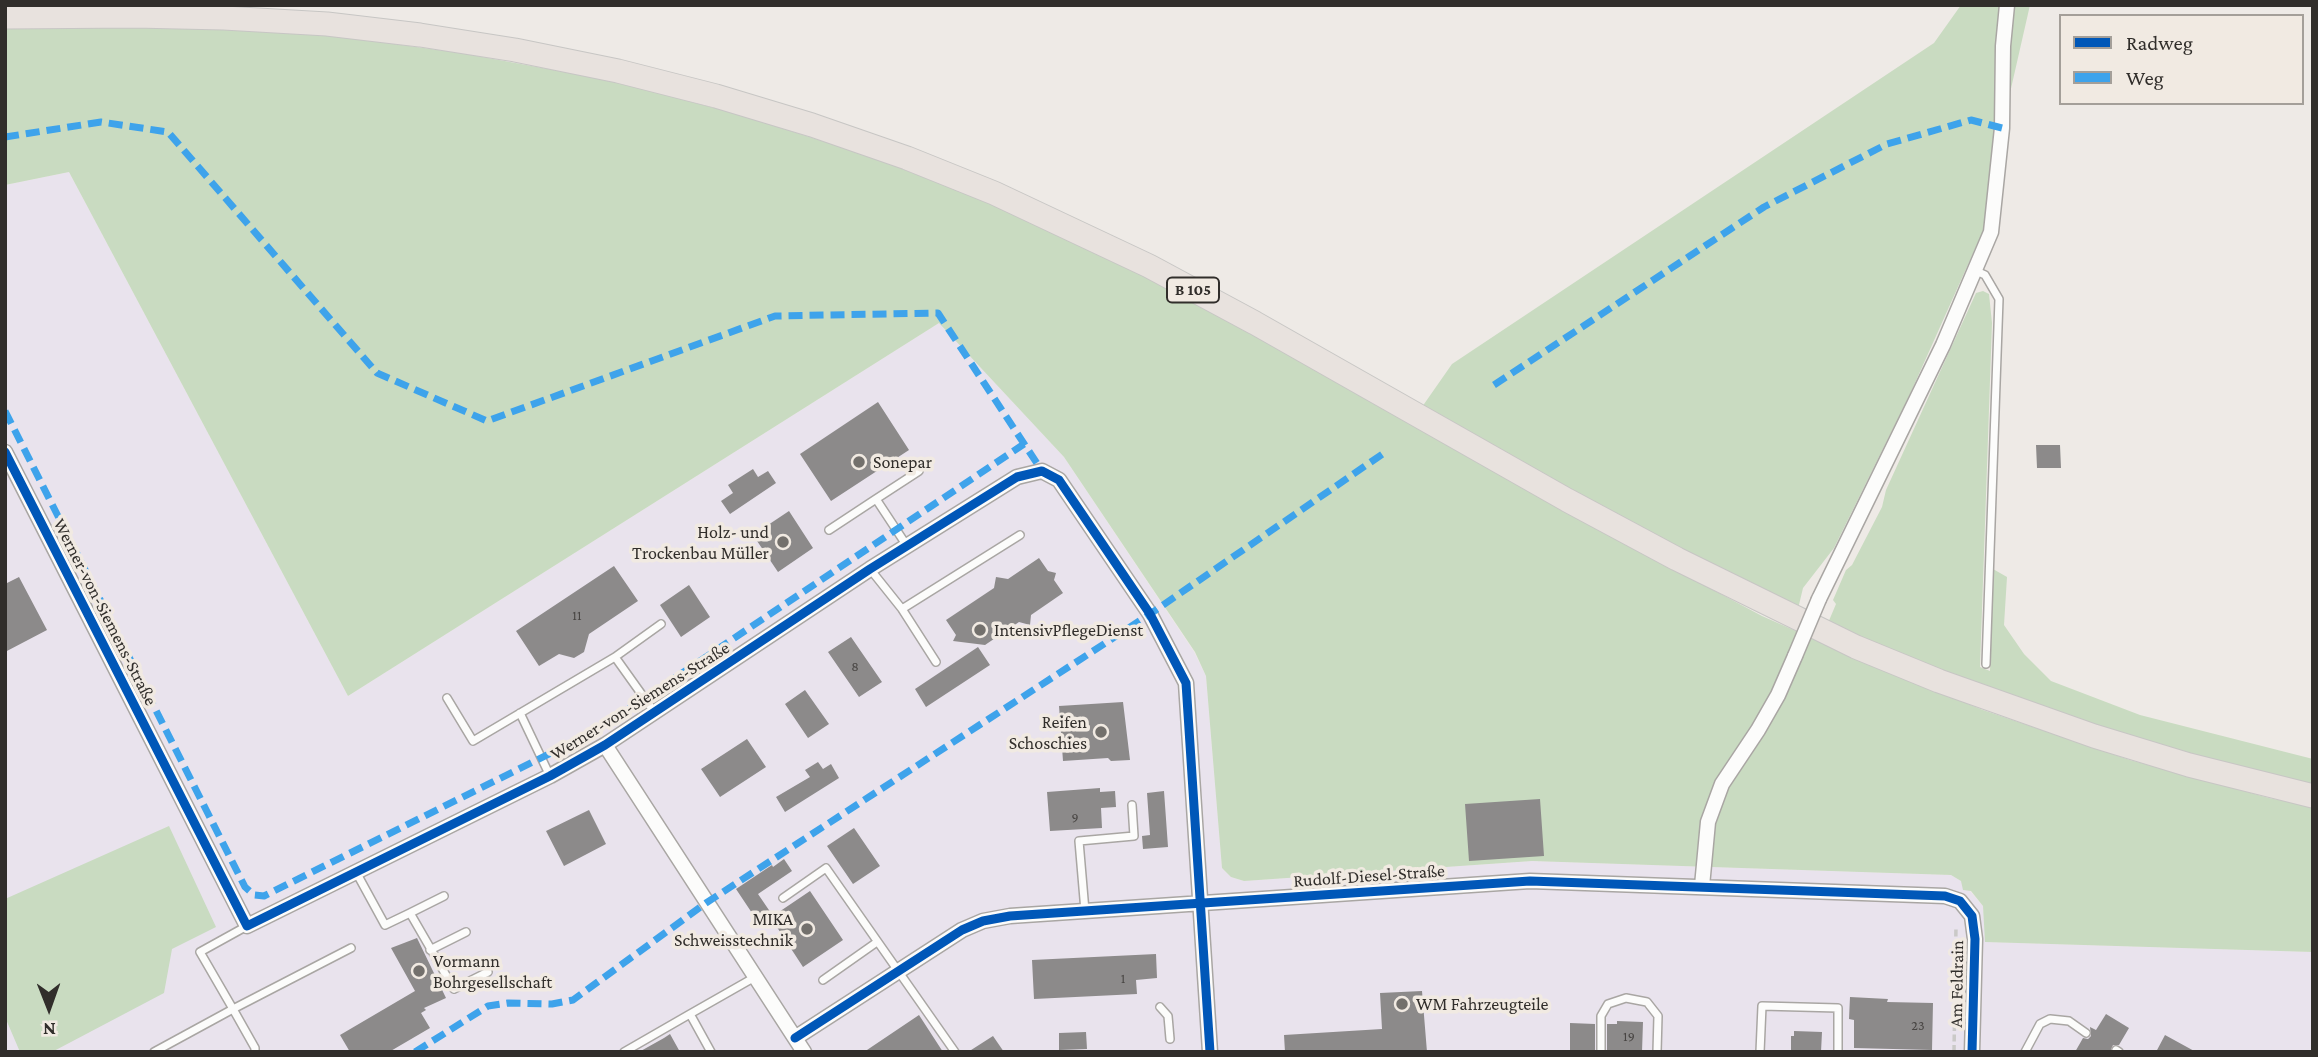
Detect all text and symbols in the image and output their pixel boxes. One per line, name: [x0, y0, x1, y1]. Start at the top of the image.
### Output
legend: [2059, 14, 2304, 105]
text: Radweg: [2126, 31, 2193, 55]
text: Weg: [2126, 66, 2164, 90]
road number: B 105: [1167, 278, 1219, 302]
place label: Sonepar: [873, 451, 932, 473]
marker: Sonepar: [851, 454, 867, 470]
street label: Werner-von-Siemens-Straße: [48, 515, 162, 709]
place label: Holz- und Trockenbau Müller: [632, 521, 769, 564]
marker: Holz- und Trockenbau Müller: [775, 534, 791, 550]
house number: 11: [572, 608, 582, 624]
place label: IntensivPflegeDienst: [994, 619, 1143, 641]
marker: IntensivPflegeDienst: [972, 622, 988, 638]
street label: Werner-von-Siemens-Straße: [546, 637, 734, 765]
house number: 8: [851, 659, 859, 675]
place label: Reifen Schoschies: [1009, 711, 1087, 754]
marker: Reifen Schoschies: [1093, 724, 1109, 740]
house number: 9: [1071, 810, 1079, 826]
street label: Rudolf-Diesel-Straße: [1292, 860, 1446, 892]
place label: MIKA Schweisstechnik: [674, 908, 793, 950]
marker: MIKA Schweisstechnik: [799, 921, 815, 937]
street label: Am Feldrain: [1945, 940, 1969, 1028]
place label: Vormann Bohrgesellschaft: [433, 950, 552, 992]
marker: Vormann Bohrgesellschaft: [411, 963, 427, 979]
house number: 1: [1121, 971, 1125, 987]
north arrow: [14, 973, 84, 1043]
place label: WM Fahrzeugteile: [1416, 993, 1549, 1015]
marker: WM Fahrzeugteile: [1394, 996, 1410, 1012]
house number: 23: [1911, 1018, 1925, 1034]
text: N: [43, 1019, 56, 1040]
house number: 19: [1623, 1029, 1635, 1045]

